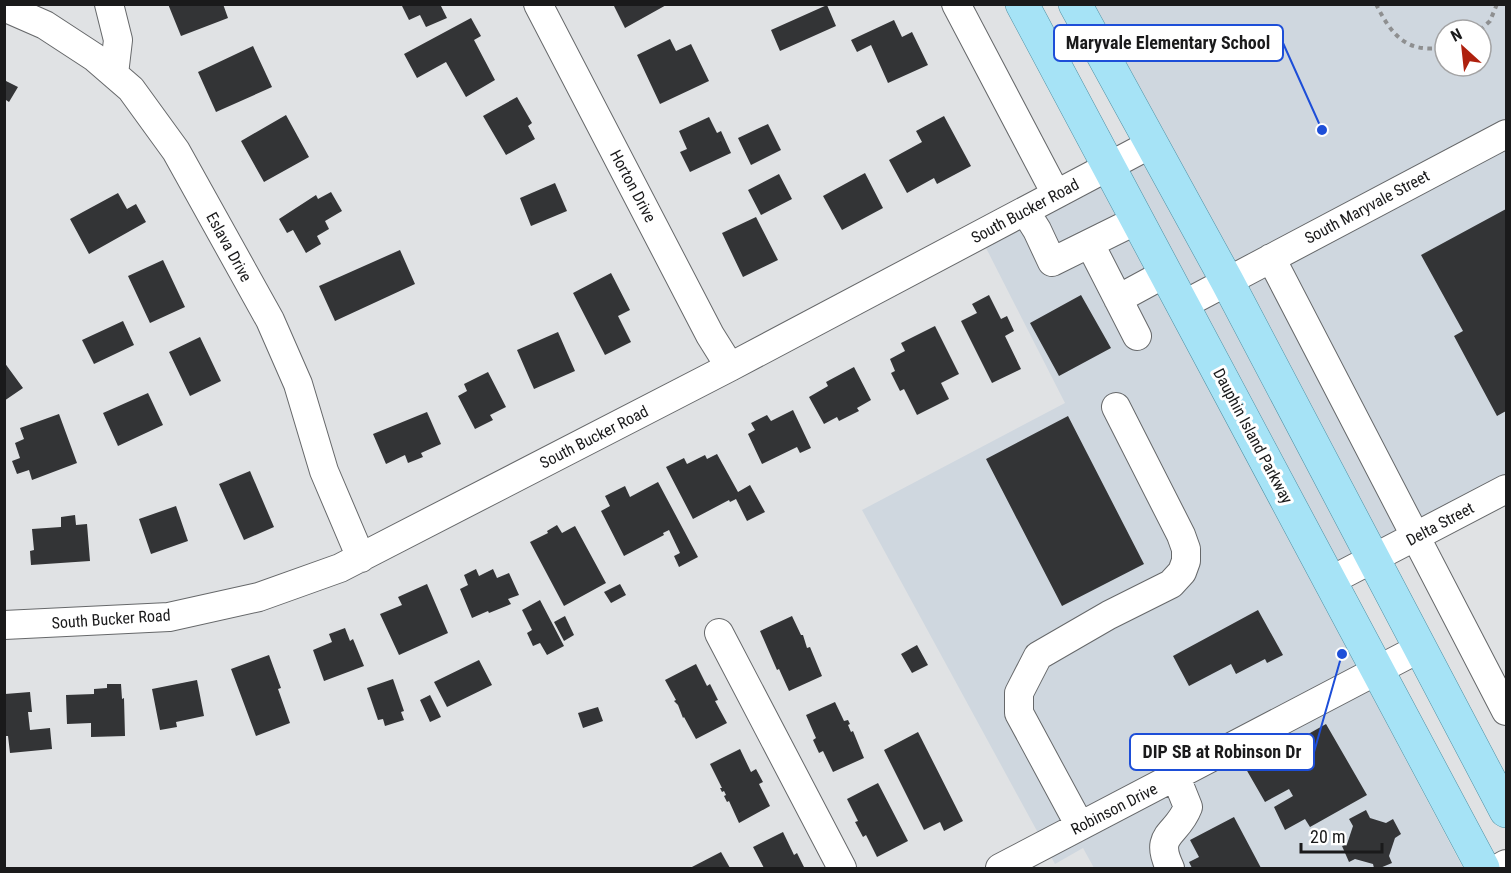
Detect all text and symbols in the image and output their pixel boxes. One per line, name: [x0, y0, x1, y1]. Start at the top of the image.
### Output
north arrow: [1433, 18, 1493, 78]
text: N: [1448, 24, 1465, 46]
callout: Maryvale Elementary School: [1054, 25, 1283, 61]
text: Maryvale Elementary School: [1066, 32, 1270, 53]
street label: Horton Drive: [606, 147, 660, 225]
street label: South Maryvale Street: [1301, 166, 1433, 248]
street label: South Bucker Road: [968, 175, 1082, 247]
street label: Eslava Drive: [202, 209, 256, 285]
street label: Dauphin Island Parkway: [1209, 365, 1297, 507]
street label: South Bucker Road: [537, 401, 651, 473]
street label: Delta Street: [1403, 498, 1477, 550]
street label: South Bucker Road: [51, 605, 171, 633]
callout: DIP SB at Robinson Dr: [1130, 734, 1314, 770]
text: DIP SB at Robinson Dr: [1142, 741, 1302, 762]
street label: Robinson Drive: [1068, 779, 1160, 839]
scale bar: [1301, 816, 1382, 854]
text: 20 m: [1310, 826, 1345, 847]

